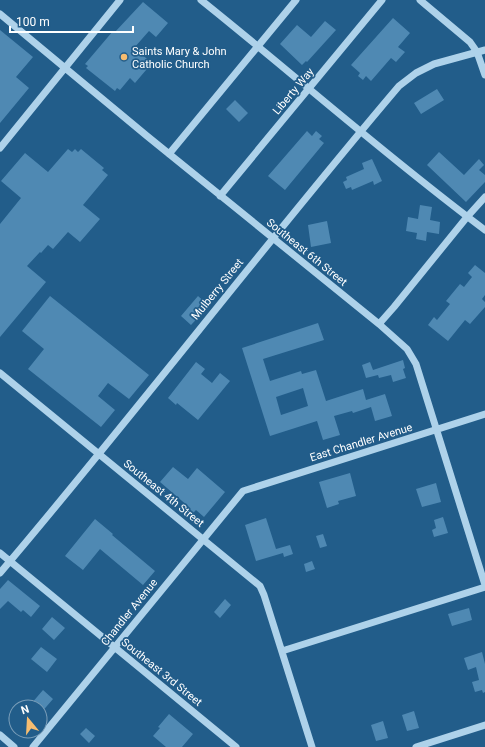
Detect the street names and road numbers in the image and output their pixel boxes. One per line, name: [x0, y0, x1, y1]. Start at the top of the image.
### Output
street label: Liberty Way: [270, 65, 317, 117]
street label: Southeast 6th Street: [264, 216, 350, 289]
street label: Mulberry Street: [189, 256, 246, 322]
street label: East Chandler Avenue: [308, 421, 414, 464]
street label: Southeast 4th Street: [121, 457, 207, 530]
street label: Chandler Avenue: [98, 576, 160, 648]
street label: Southeast 3rd Street: [119, 636, 205, 709]

